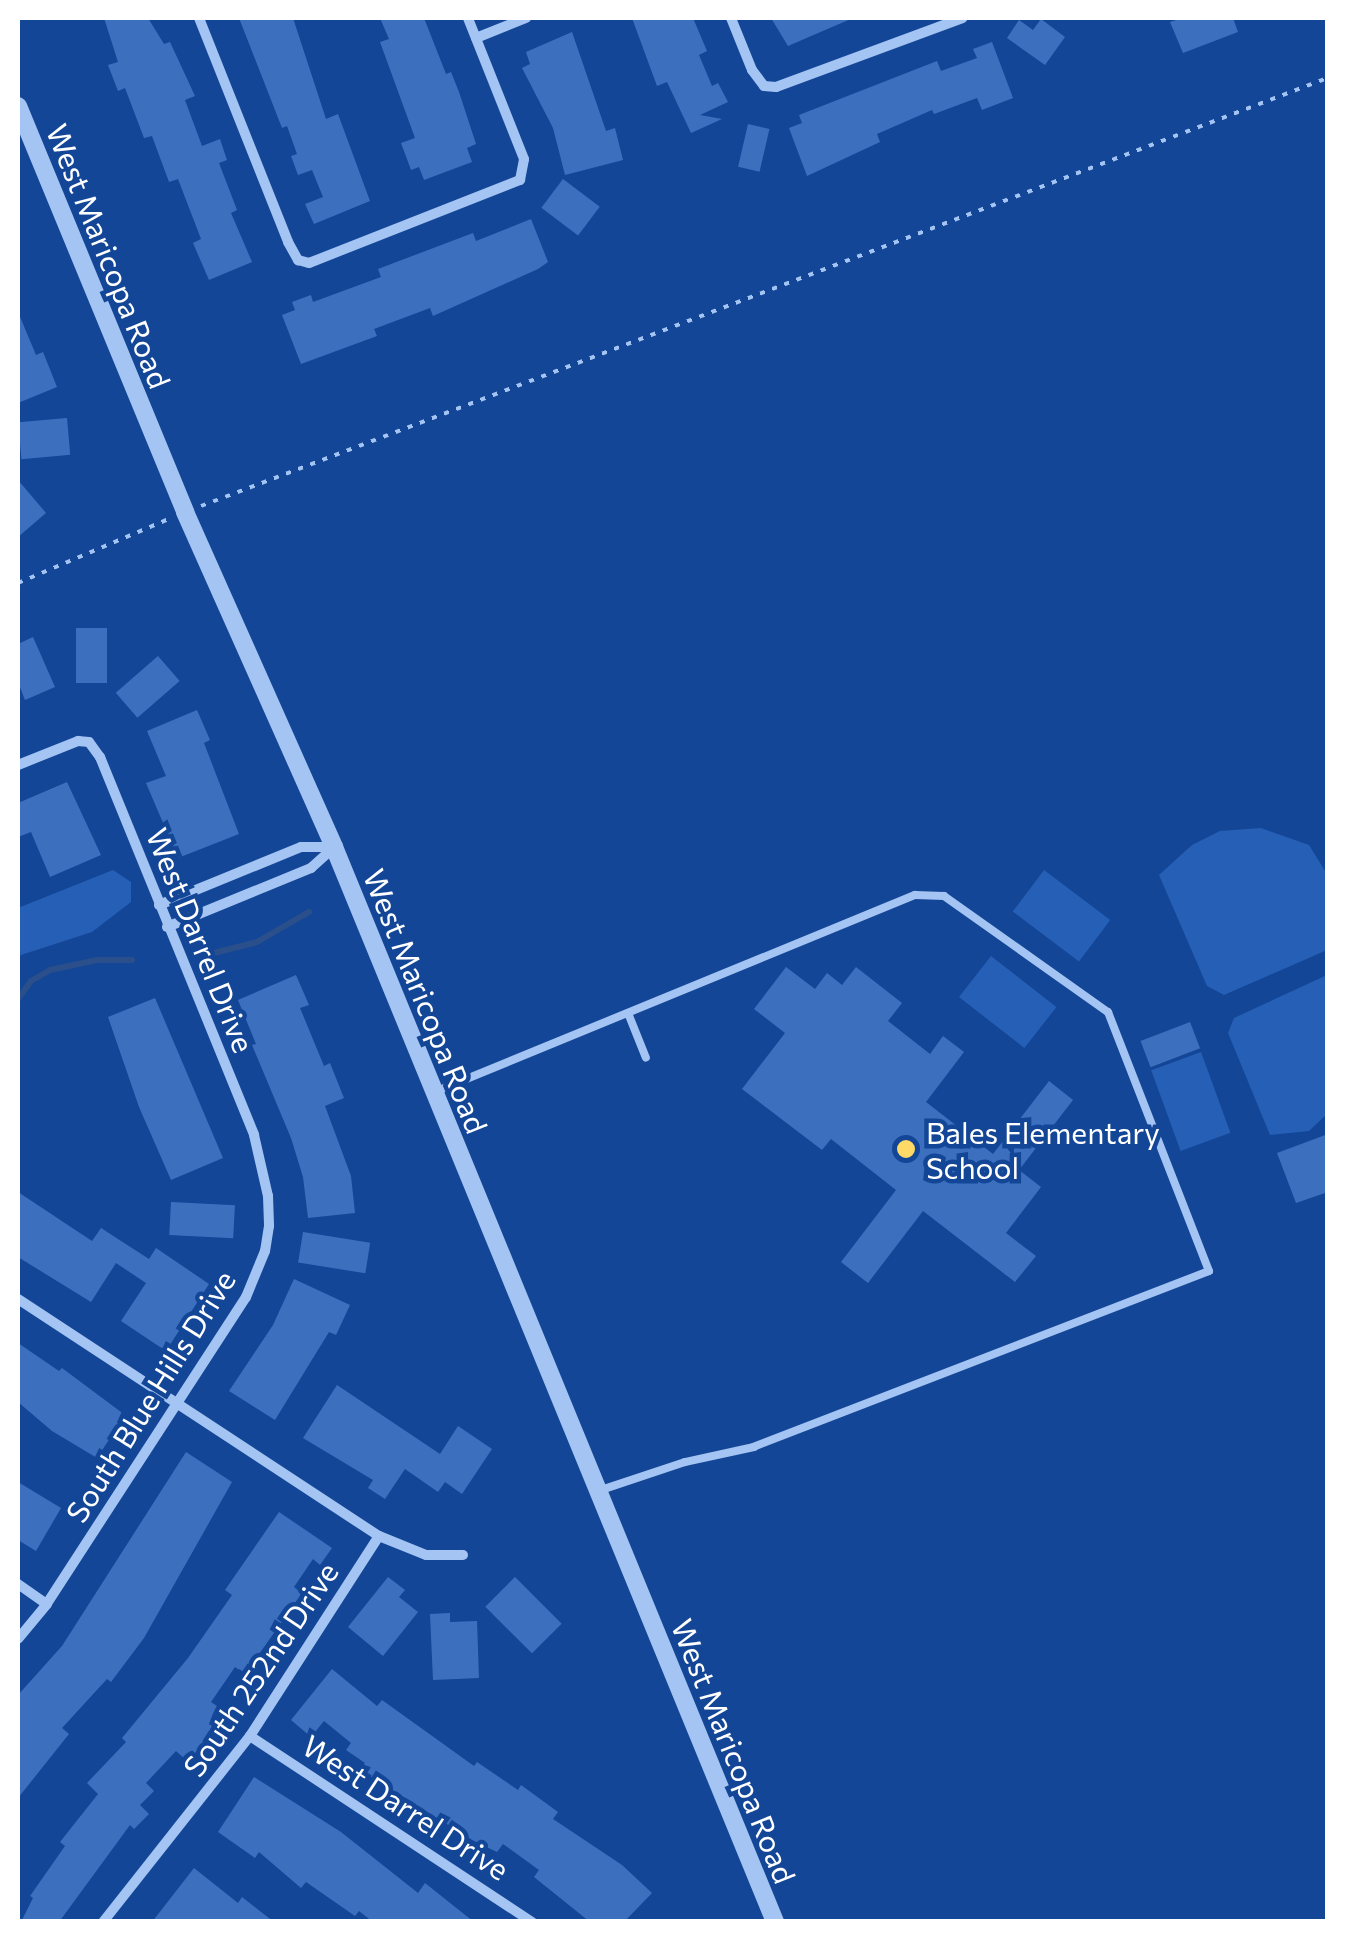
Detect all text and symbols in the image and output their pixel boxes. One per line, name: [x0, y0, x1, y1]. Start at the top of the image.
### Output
street label: West Maricopa Road: [40, 119, 178, 393]
street label: West Darrel Drive: [140, 823, 262, 1057]
street label: West Maricopa Road: [357, 864, 495, 1138]
place label: Bales Elementary School: [926, 1114, 1160, 1184]
marker: Bales Elementary School: [895, 1138, 917, 1160]
street label: South Blue Hills Drive: [58, 1263, 242, 1529]
street label: South 252nd Drive: [175, 1555, 345, 1783]
street label: West Maricopa Road: [665, 1614, 803, 1888]
street label: West Darrel Drive: [296, 1727, 516, 1887]

